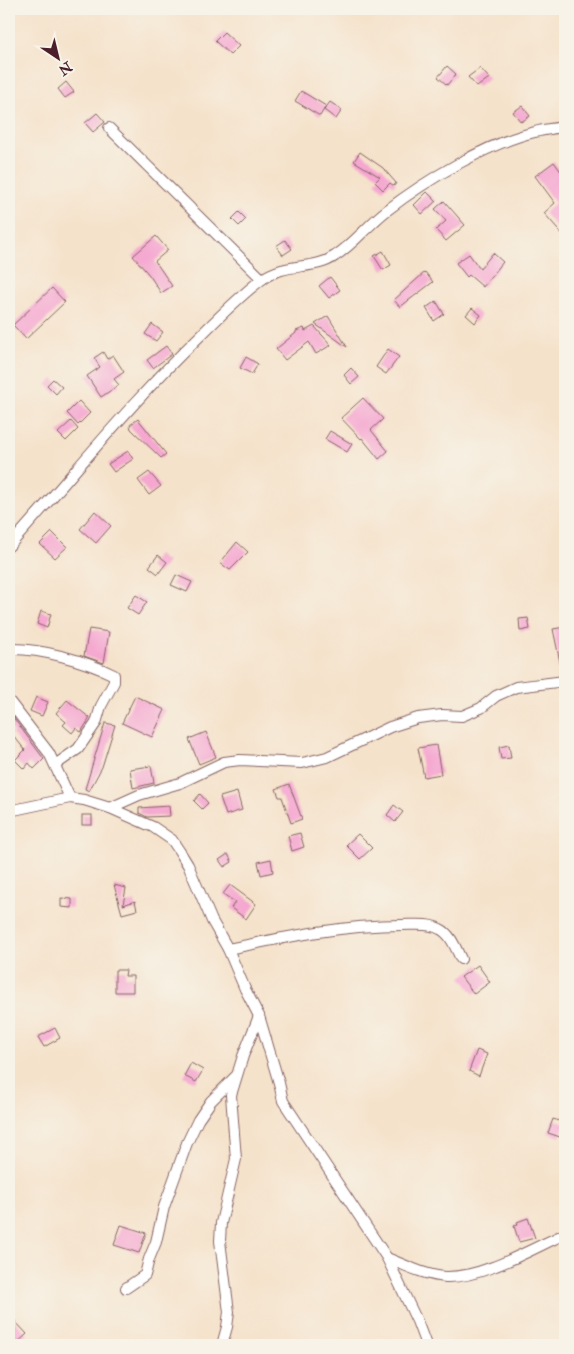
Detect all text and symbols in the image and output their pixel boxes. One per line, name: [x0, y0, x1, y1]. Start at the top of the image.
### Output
north arrow: [32, 32, 82, 82]
text: N: [55, 57, 76, 79]

